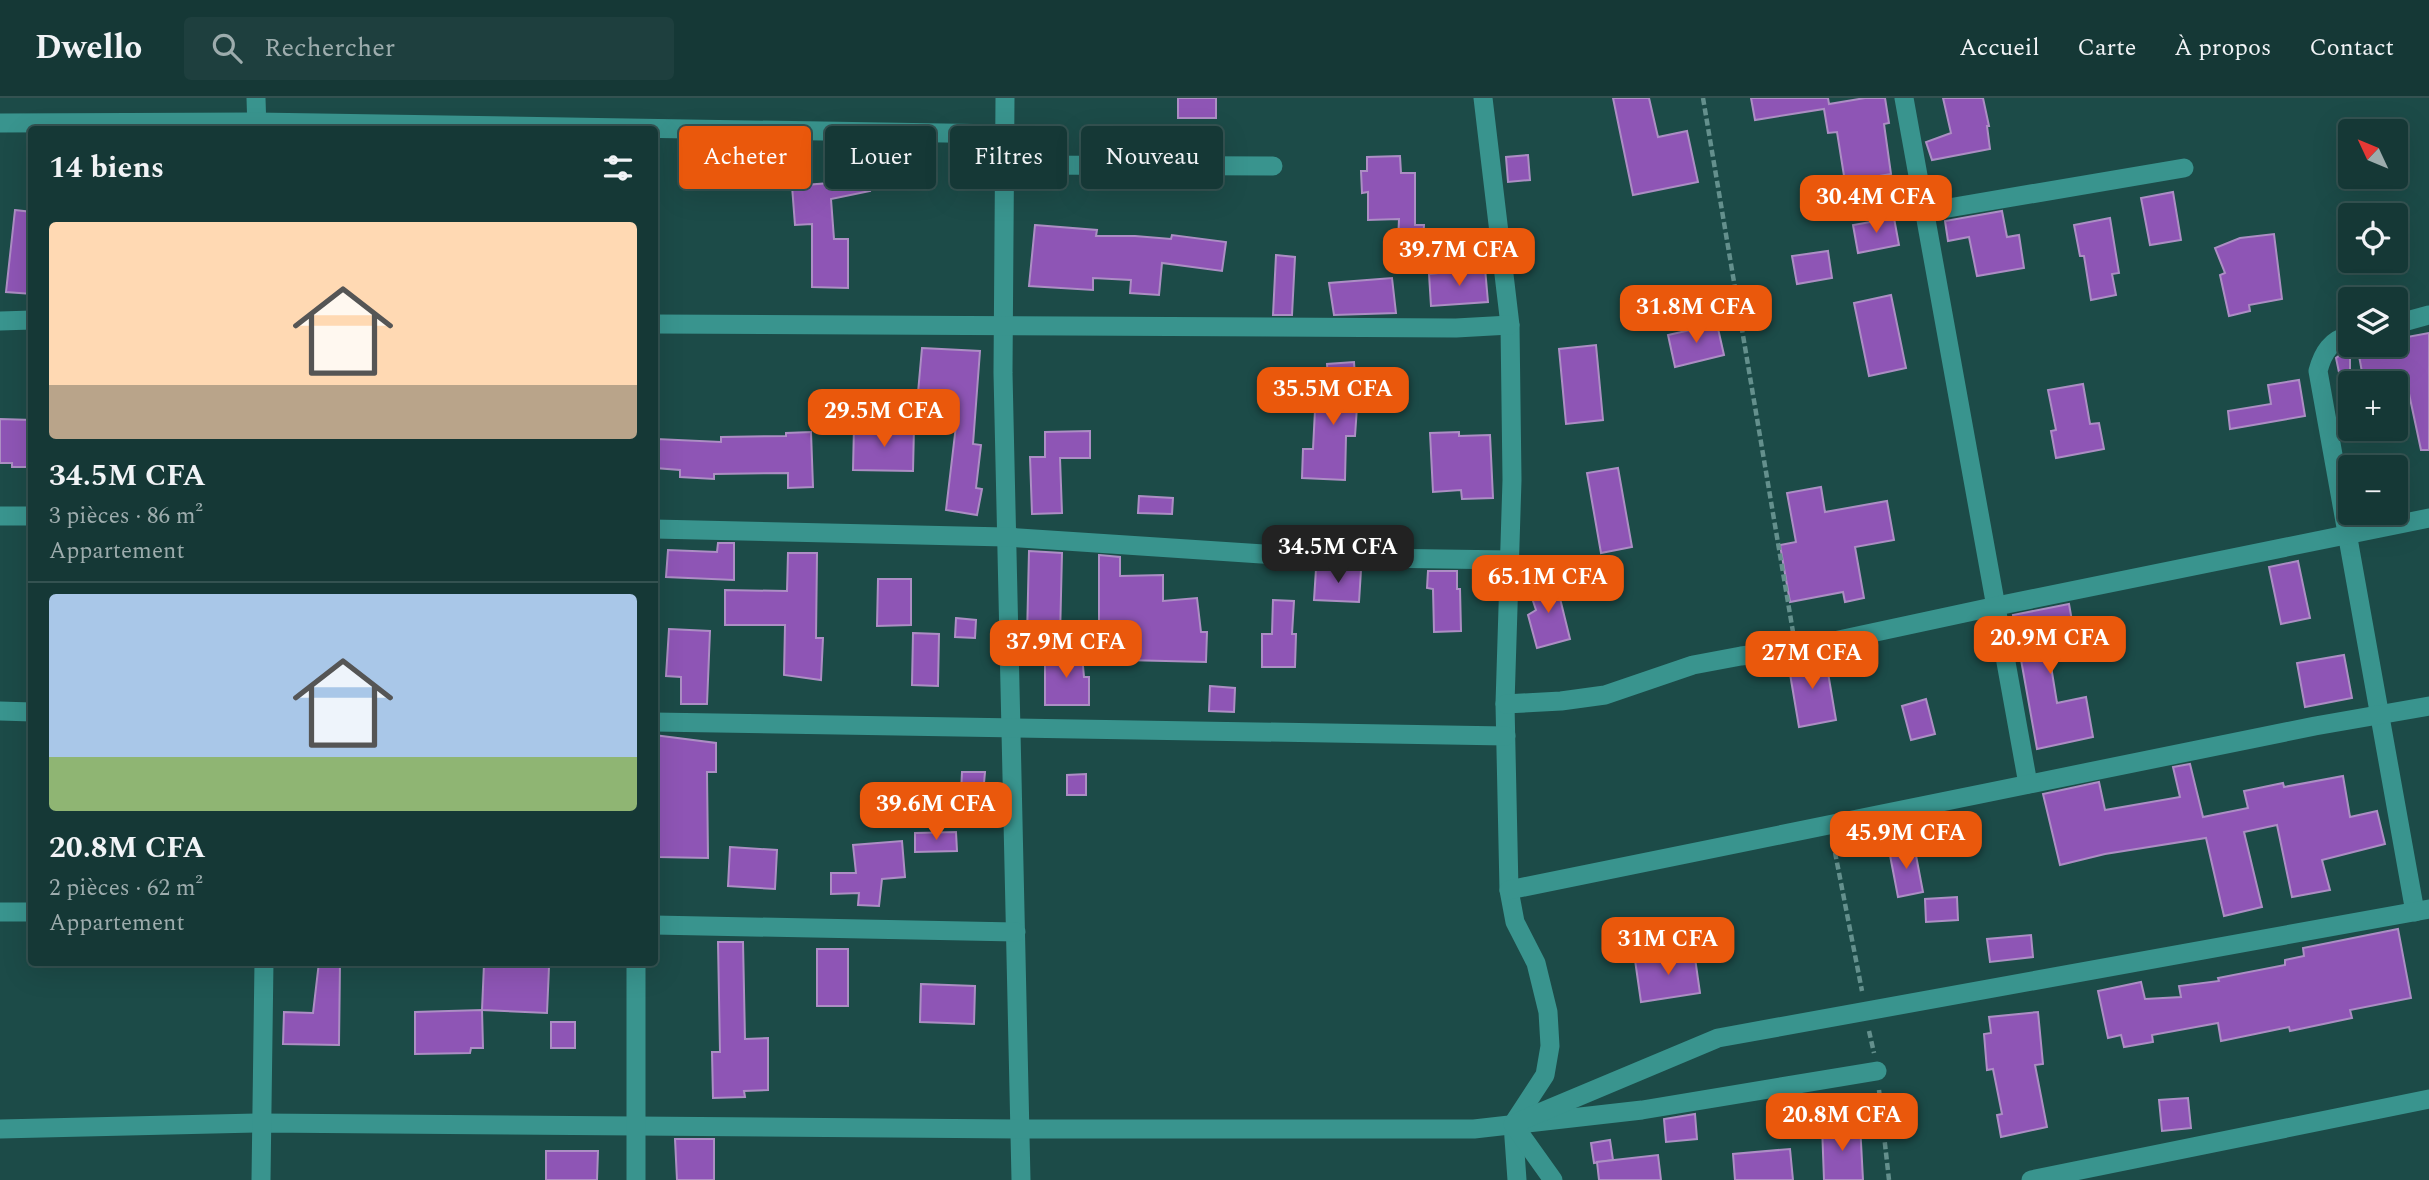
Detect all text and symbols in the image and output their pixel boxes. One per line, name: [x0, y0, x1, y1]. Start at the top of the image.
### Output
search box: [184, 17, 674, 80]
text: Dwello: [35, 23, 142, 73]
text: Rechercher: [264, 28, 395, 68]
icon: search: [208, 29, 246, 67]
text: Accueil: [1959, 30, 2039, 66]
text: Carte: [2077, 30, 2136, 66]
text: À propos: [2174, 30, 2271, 66]
text: Contact: [2309, 30, 2394, 66]
north arrow: [2338, 119, 2408, 189]
map controls: [2338, 119, 2408, 525]
chip: Acheter: [679, 126, 811, 189]
chip: Louer: [825, 126, 936, 189]
chip: Filtres: [950, 126, 1067, 189]
chip: Nouveau: [1081, 126, 1223, 189]
text: 14 biens: [49, 145, 164, 191]
icon: filters: [599, 149, 637, 187]
pin: 30.4M CFA: [1796, 176, 1956, 235]
text: 30.4M CFA: [1816, 180, 1936, 215]
button: locate: [2338, 203, 2408, 273]
pin: 39.7M CFA: [1379, 228, 1539, 288]
text: 39.7M CFA: [1399, 233, 1519, 268]
icon: home: [280, 268, 406, 394]
pin: 31.8M CFA: [1616, 286, 1776, 345]
button: layers: [2338, 287, 2408, 357]
text: 31.8M CFA: [1636, 290, 1756, 325]
pin: 35.5M CFA: [1253, 368, 1413, 427]
button: +: [2338, 371, 2408, 441]
text: 35.5M CFA: [1273, 372, 1393, 407]
pin: 29.5M CFA: [804, 390, 964, 449]
text: 29.5M CFA: [824, 394, 944, 429]
text: 34.5M CFA: [49, 453, 206, 499]
button: −: [2338, 455, 2408, 525]
text: 3 pièces · 86 m²: [49, 499, 203, 534]
pin: 34.5M CFA: [1258, 526, 1418, 585]
text: 34.5M CFA: [1278, 530, 1398, 565]
text: Appartement: [49, 534, 185, 569]
pin: 65.1M CFA: [1468, 556, 1628, 615]
text: 65.1M CFA: [1488, 560, 1608, 595]
pin: 20.9M CFA: [1970, 616, 2130, 676]
pin: 37.9M CFA: [986, 620, 1146, 680]
text: 20.9M CFA: [1990, 621, 2110, 656]
text: 37.9M CFA: [1006, 625, 1126, 660]
pin: 27M CFA: [1747, 632, 1877, 691]
text: 27M CFA: [1761, 636, 1863, 671]
icon: home: [280, 640, 406, 766]
pin: 39.6M CFA: [856, 782, 1016, 842]
text: 39.6M CFA: [876, 787, 996, 822]
pin: 45.9M CFA: [1826, 812, 1986, 871]
text: 45.9M CFA: [1846, 816, 1966, 851]
text: 20.8M CFA: [49, 825, 206, 871]
text: 2 pièces · 62 m²: [49, 871, 203, 906]
text: Appartement: [49, 906, 185, 941]
pin: 31M CFA: [1603, 918, 1733, 977]
text: 31M CFA: [1617, 922, 1719, 957]
pin: 20.8M CFA: [1762, 1094, 1922, 1153]
text: 20.8M CFA: [1782, 1098, 1902, 1133]

